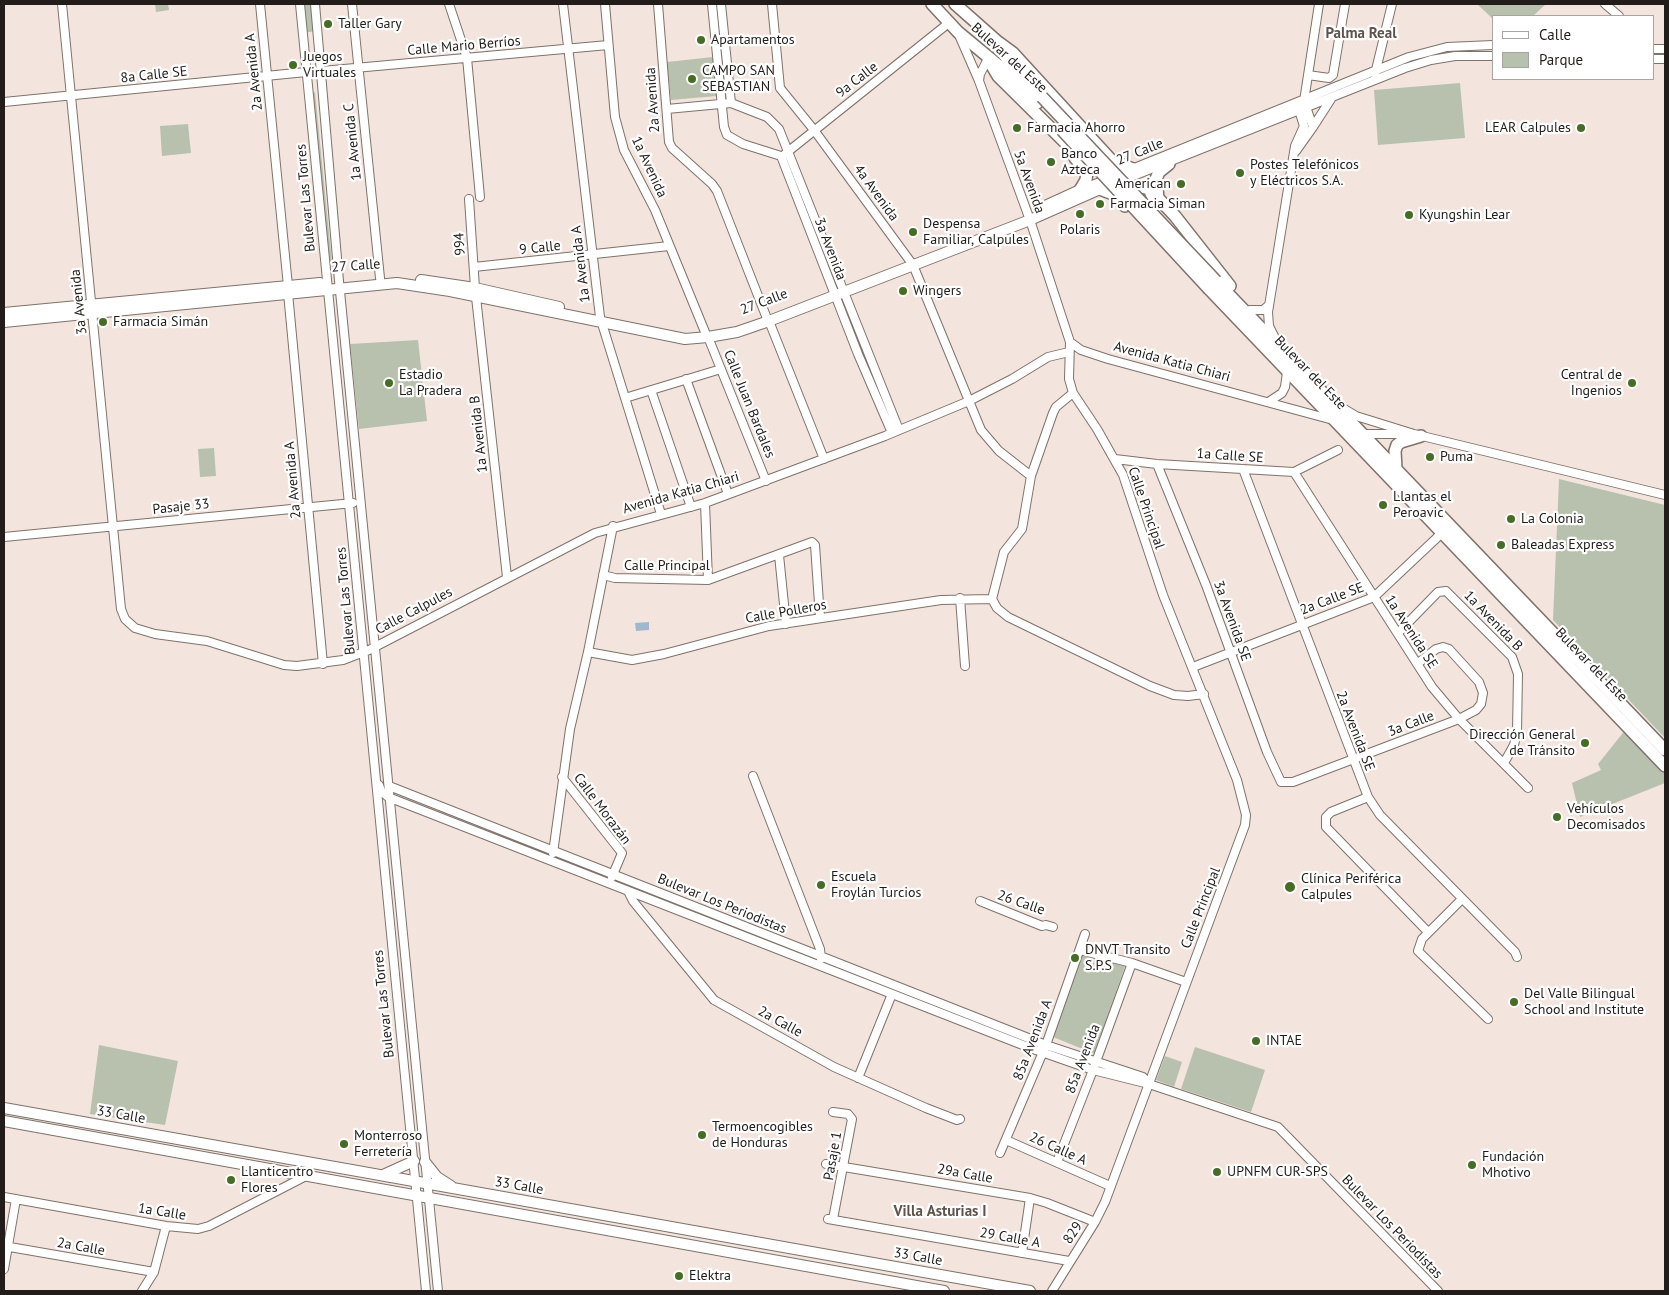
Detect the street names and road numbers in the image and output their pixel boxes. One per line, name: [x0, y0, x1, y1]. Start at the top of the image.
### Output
street label: Bulevar del Este: [968, 20, 1050, 96]
street label: 2a Avenida A: [242, 33, 266, 111]
street label: Calle Mario Berríos: [407, 33, 521, 59]
street label: 9a Calle: [833, 59, 881, 101]
street label: 8a Calle SE: [120, 63, 188, 87]
street label: 2a Avenida: [642, 67, 664, 133]
street label: 1a Avenida C: [341, 103, 365, 181]
street label: 1a Avenida: [628, 134, 670, 200]
street label: 27 Calle: [1114, 135, 1166, 169]
street label: Bulevar Las Torres: [293, 143, 319, 253]
street label: 5a Avenida: [1010, 148, 1048, 216]
street label: 4a Avenida: [850, 162, 902, 224]
street label: 3a Avenida: [810, 215, 850, 283]
street label: 1a Avenida A: [568, 224, 594, 304]
street label: 994: [451, 232, 469, 256]
street label: 9 Calle: [519, 237, 561, 259]
street label: 27 Calle: [331, 256, 381, 276]
street label: 3a Avenida: [67, 268, 91, 336]
street label: 27 Calle: [738, 285, 790, 319]
street label: Bulevar del Este: [1270, 333, 1350, 413]
street label: Avenida Katia Chiari: [1112, 338, 1232, 386]
street label: Calle Juan Bardales: [720, 347, 778, 461]
street label: 1a Avenida B: [467, 395, 491, 473]
street label: 2a Avenida A: [281, 441, 305, 519]
street label: 1a Calle SE: [1196, 445, 1264, 467]
street label: Calle Principal: [1124, 465, 1168, 551]
street label: Avenida Katia Chiari: [621, 468, 741, 518]
street label: Pasaje 33: [152, 496, 210, 518]
street label: Bulevar Las Torres: [333, 546, 359, 656]
street label: Calle Principal: [624, 558, 710, 574]
street label: 3a Avenida SE: [1210, 579, 1254, 663]
street label: 2a Calle SE: [1298, 579, 1366, 619]
street label: Calle Calpules: [373, 584, 455, 638]
street label: 1a Avenida B: [1460, 587, 1526, 655]
street label: 1a Avenida SE: [1381, 592, 1441, 672]
street label: Calle Polleros: [744, 597, 828, 627]
street label: Bulevar del Este: [1551, 625, 1631, 705]
street label: 2a Avenida SE: [1332, 689, 1378, 773]
street label: 3a Calle: [1385, 708, 1437, 740]
street label: Calle Morazán: [570, 770, 634, 848]
street label: Calle Principal: [1178, 865, 1224, 951]
street label: Bulevar Los Periodistas: [655, 870, 789, 938]
street label: 26 Calle: [995, 887, 1047, 919]
street label: Bulevar Las Torres: [370, 949, 398, 1059]
street label: 85a Avenida A: [1010, 997, 1056, 1083]
street label: 2a Calle: [755, 1003, 805, 1041]
street label: 85a Avenida: [1062, 1022, 1104, 1096]
street label: 33 Calle: [95, 1102, 147, 1128]
street label: 26 Calle A: [1027, 1129, 1089, 1169]
street label: Pasaje 1: [820, 1130, 846, 1182]
street label: 29a Calle: [936, 1161, 994, 1187]
street label: Bulevar Los Periodistas: [1338, 1172, 1446, 1282]
street label: 33 Calle: [493, 1173, 545, 1199]
street label: 1a Calle: [137, 1200, 187, 1224]
street label: 829: [1060, 1219, 1086, 1247]
street label: 29 Calle A: [979, 1224, 1041, 1252]
street label: 2a Calle: [56, 1235, 106, 1259]
street label: 33 Calle: [892, 1244, 944, 1270]

